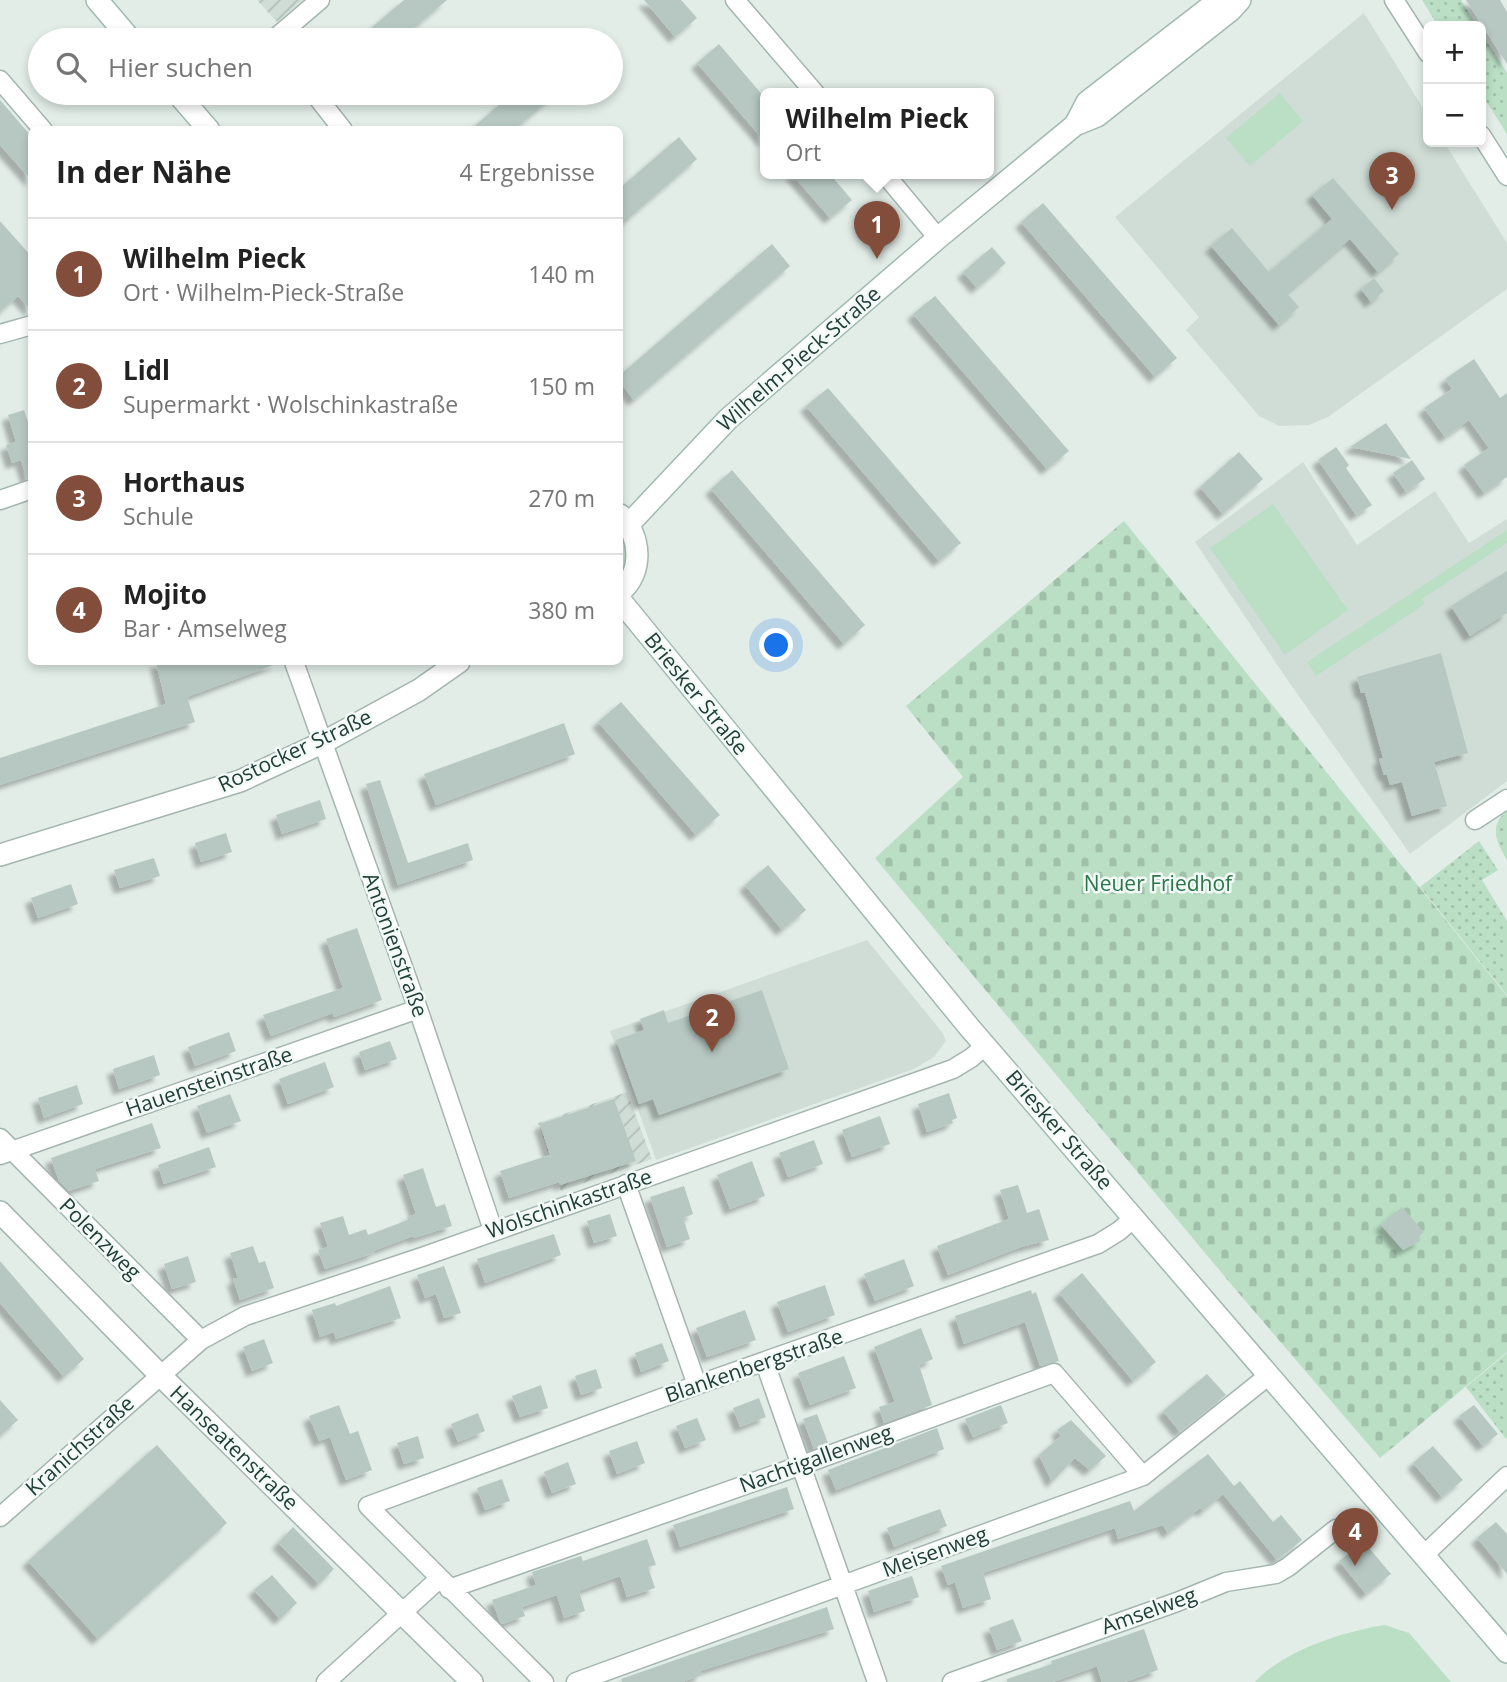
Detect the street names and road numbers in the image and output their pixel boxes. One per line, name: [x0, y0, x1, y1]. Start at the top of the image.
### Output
street label: Wilhelm-Pieck-Straße: [711, 279, 886, 437]
street label: Briesker Straße: [639, 626, 755, 761]
street label: Rostocker Straße: [213, 702, 376, 798]
street label: Antonienstraße: [357, 869, 435, 1021]
street label: Hauensteinstraße: [121, 1039, 296, 1123]
street label: Briesker Straße: [1000, 1063, 1120, 1195]
street label: Wolschinkastraße: [482, 1162, 655, 1245]
street label: Polenzweg: [54, 1191, 148, 1285]
street label: Blankenbergstraße: [661, 1321, 846, 1409]
street label: Hanseatenstraße: [164, 1379, 305, 1516]
street label: Kranichstraße: [19, 1389, 140, 1501]
street label: Nachtigallenweg: [735, 1417, 896, 1499]
street label: Meisenweg: [878, 1519, 991, 1583]
street label: Amselweg: [1097, 1580, 1200, 1640]

